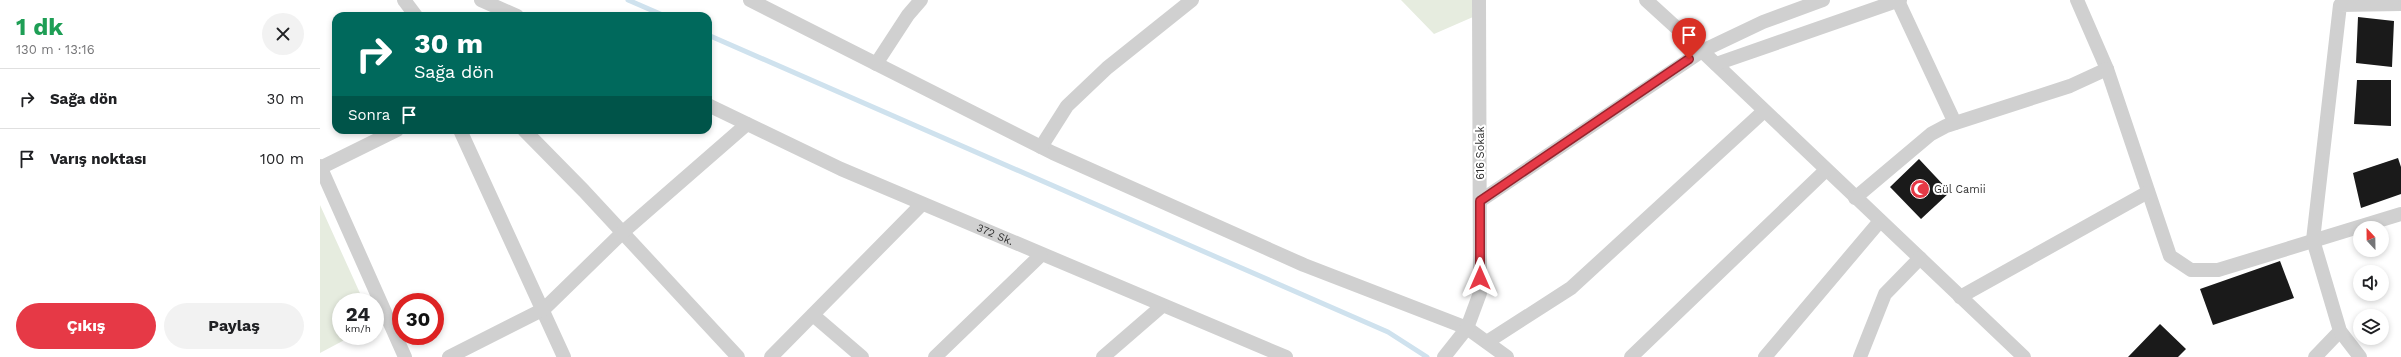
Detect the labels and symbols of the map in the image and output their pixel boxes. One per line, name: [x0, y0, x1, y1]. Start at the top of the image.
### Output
pin: [1672, 18, 1706, 59]
street label: 616 Sokak: [1474, 126, 1487, 180]
mosque icon: Gül Camii: [1909, 178, 1931, 200]
place label: Gül Camii: [1934, 183, 1986, 196]
street label: 372 Sk.: [975, 221, 1015, 248]
north arrow: [2353, 221, 2389, 257]
position arrow: [1459, 257, 1501, 299]
speed limit sign: 30: [392, 293, 444, 345]

